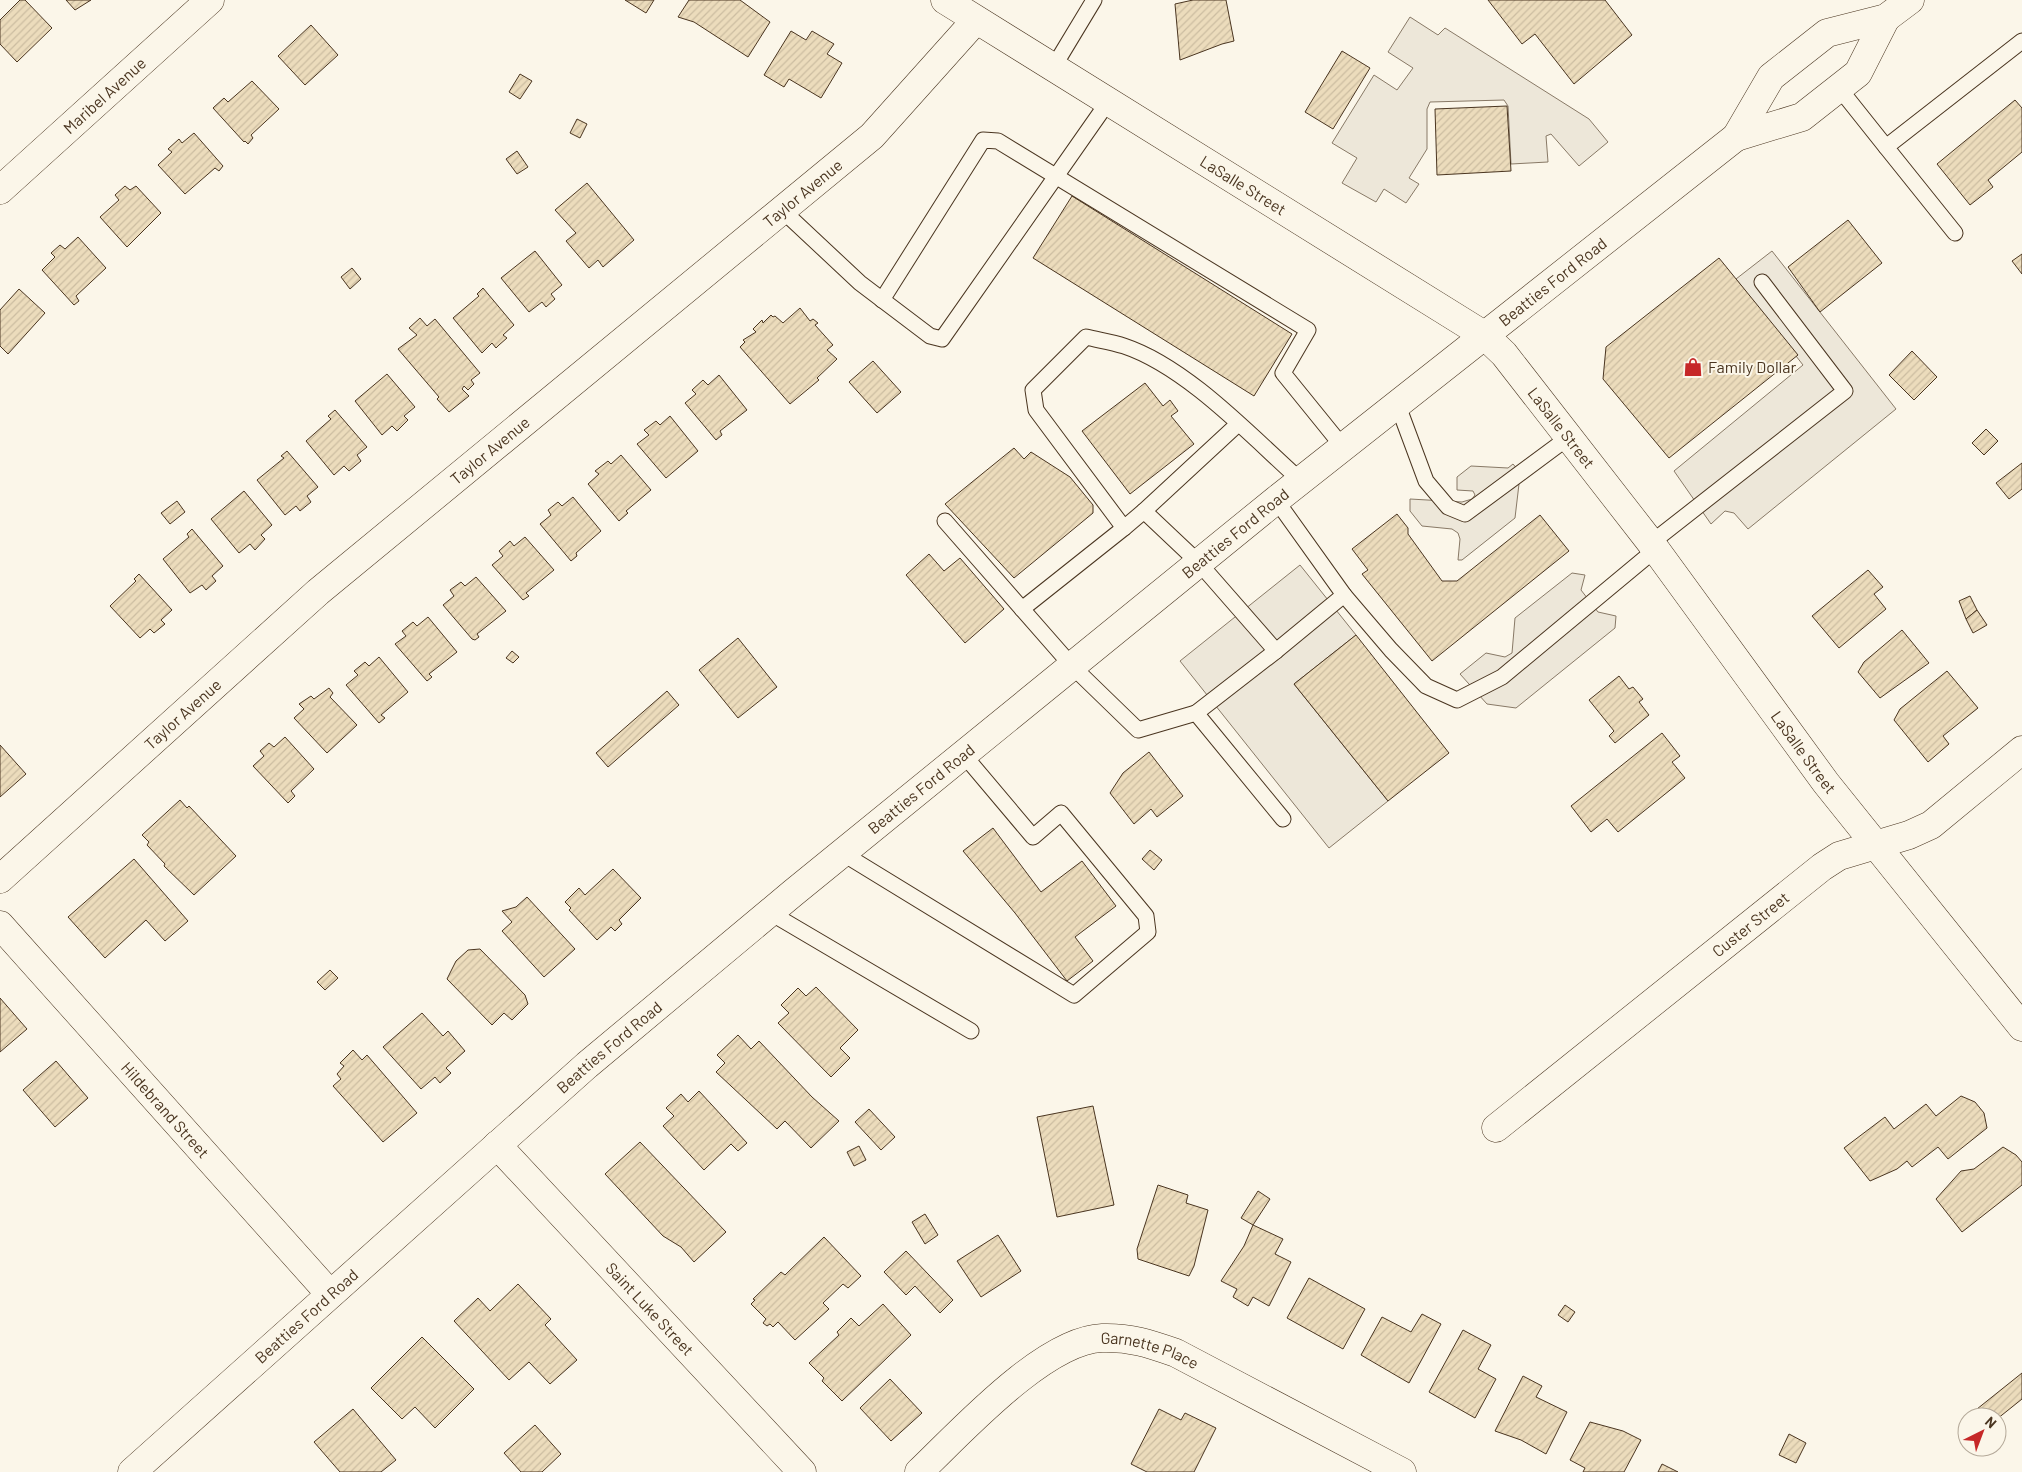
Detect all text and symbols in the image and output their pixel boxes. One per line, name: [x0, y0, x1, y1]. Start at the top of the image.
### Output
street label: Maribel Avenue: [59, 53, 149, 137]
street label: LaSalle Street: [1197, 151, 1290, 219]
street label: Taylor Avenue: [759, 155, 846, 231]
street label: Beatties Ford Road: [1495, 233, 1610, 330]
shop icon: Family Dollar: [1682, 356, 1704, 378]
place label: Family Dollar: [1708, 357, 1796, 376]
street label: LaSalle Street: [1524, 383, 1599, 472]
street label: Taylor Avenue: [446, 412, 533, 488]
street label: Beatties Ford Road: [1178, 484, 1292, 582]
street label: Taylor Avenue: [140, 674, 225, 753]
street label: LaSalle Street: [1768, 707, 1841, 797]
street label: Beatties Ford Road: [864, 739, 978, 837]
street label: Custer Street: [1708, 887, 1792, 960]
street label: Beatties Ford Road: [552, 997, 665, 1097]
street label: Hildebrand Street: [118, 1058, 214, 1161]
street label: Saint Luke Street: [602, 1258, 698, 1359]
street label: Beatties Ford Road: [251, 1265, 362, 1367]
street label: Garnette Place: [1101, 1328, 1202, 1372]
north arrow: [1957, 1407, 2007, 1457]
text: N: [1982, 1413, 2000, 1431]

